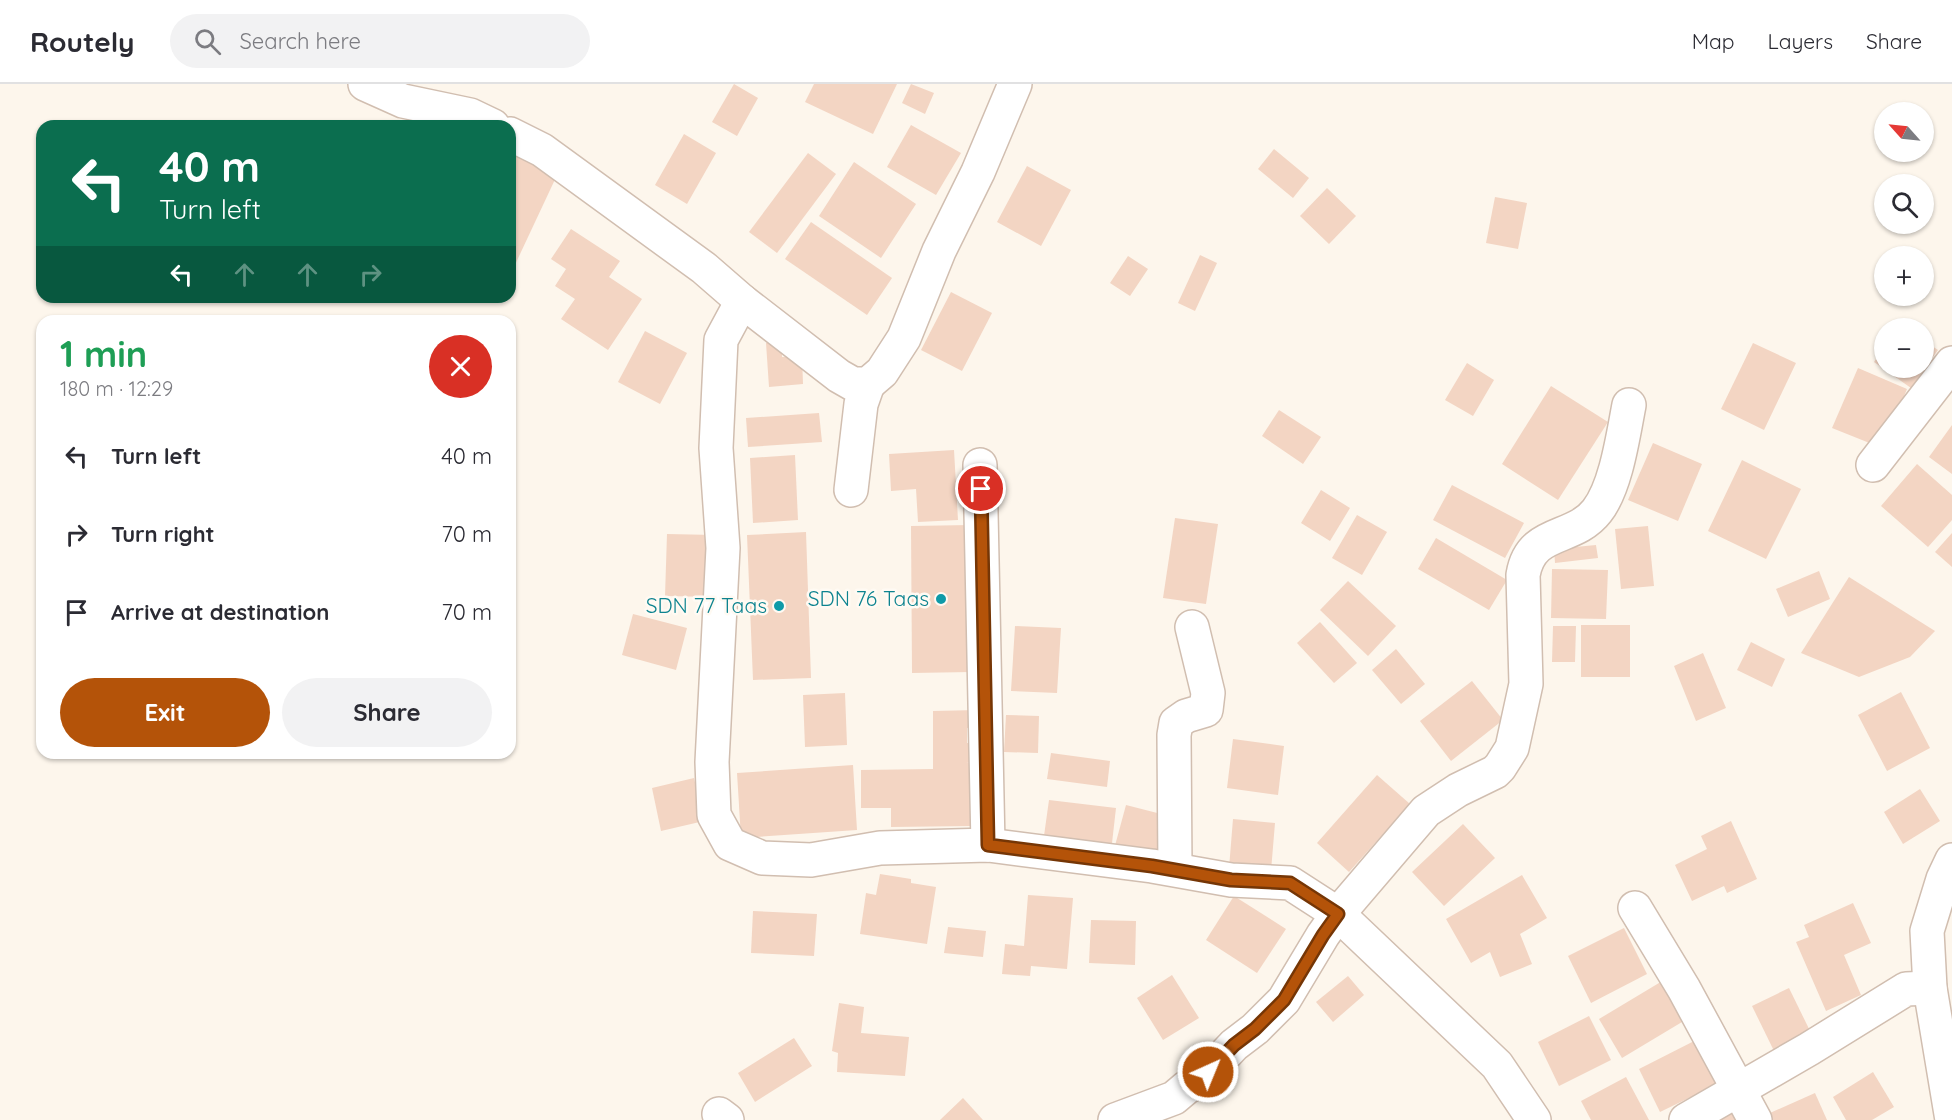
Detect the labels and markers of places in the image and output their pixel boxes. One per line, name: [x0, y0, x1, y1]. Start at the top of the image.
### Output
pin: [955, 463, 1006, 514]
place label: SDN 76 Taas: [808, 585, 929, 611]
place label: SDN 77 Taas: [646, 592, 767, 618]
marker: SDN 76 Taas: [934, 592, 948, 606]
marker: SDN 77 Taas: [772, 599, 786, 613]

